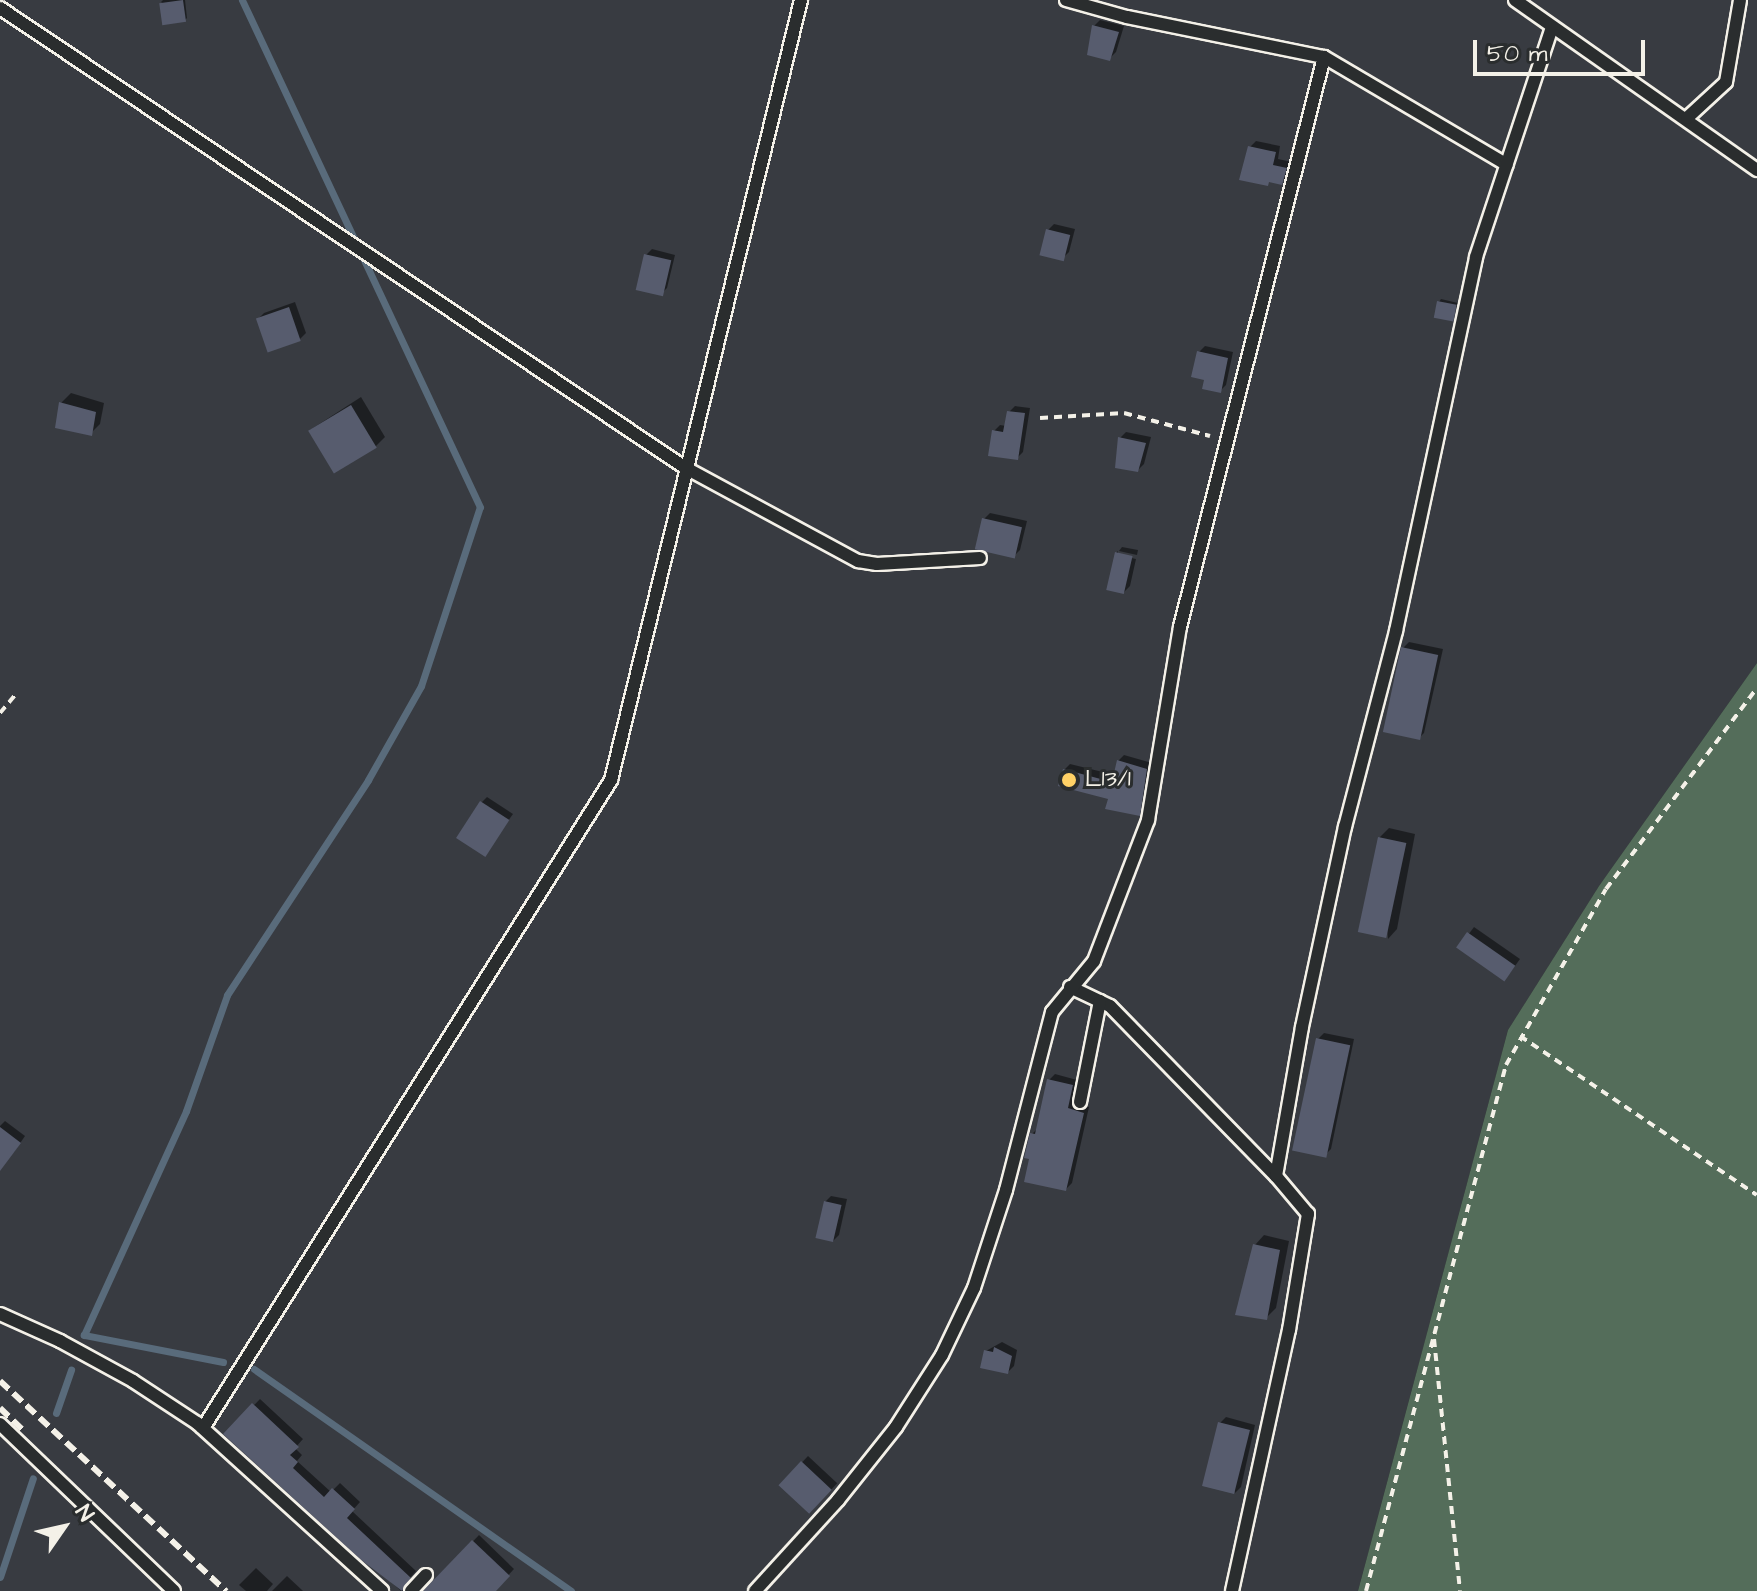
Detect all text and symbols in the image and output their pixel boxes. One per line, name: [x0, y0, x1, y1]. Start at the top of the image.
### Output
scale bar: [1477, 24, 1649, 74]
text: 50 m: [1487, 37, 1547, 71]
place label: L13/1: [1085, 766, 1131, 794]
marker: L13/1: [1060, 771, 1078, 789]
north arrow: [24, 1487, 104, 1567]
text: N: [68, 1499, 101, 1528]

